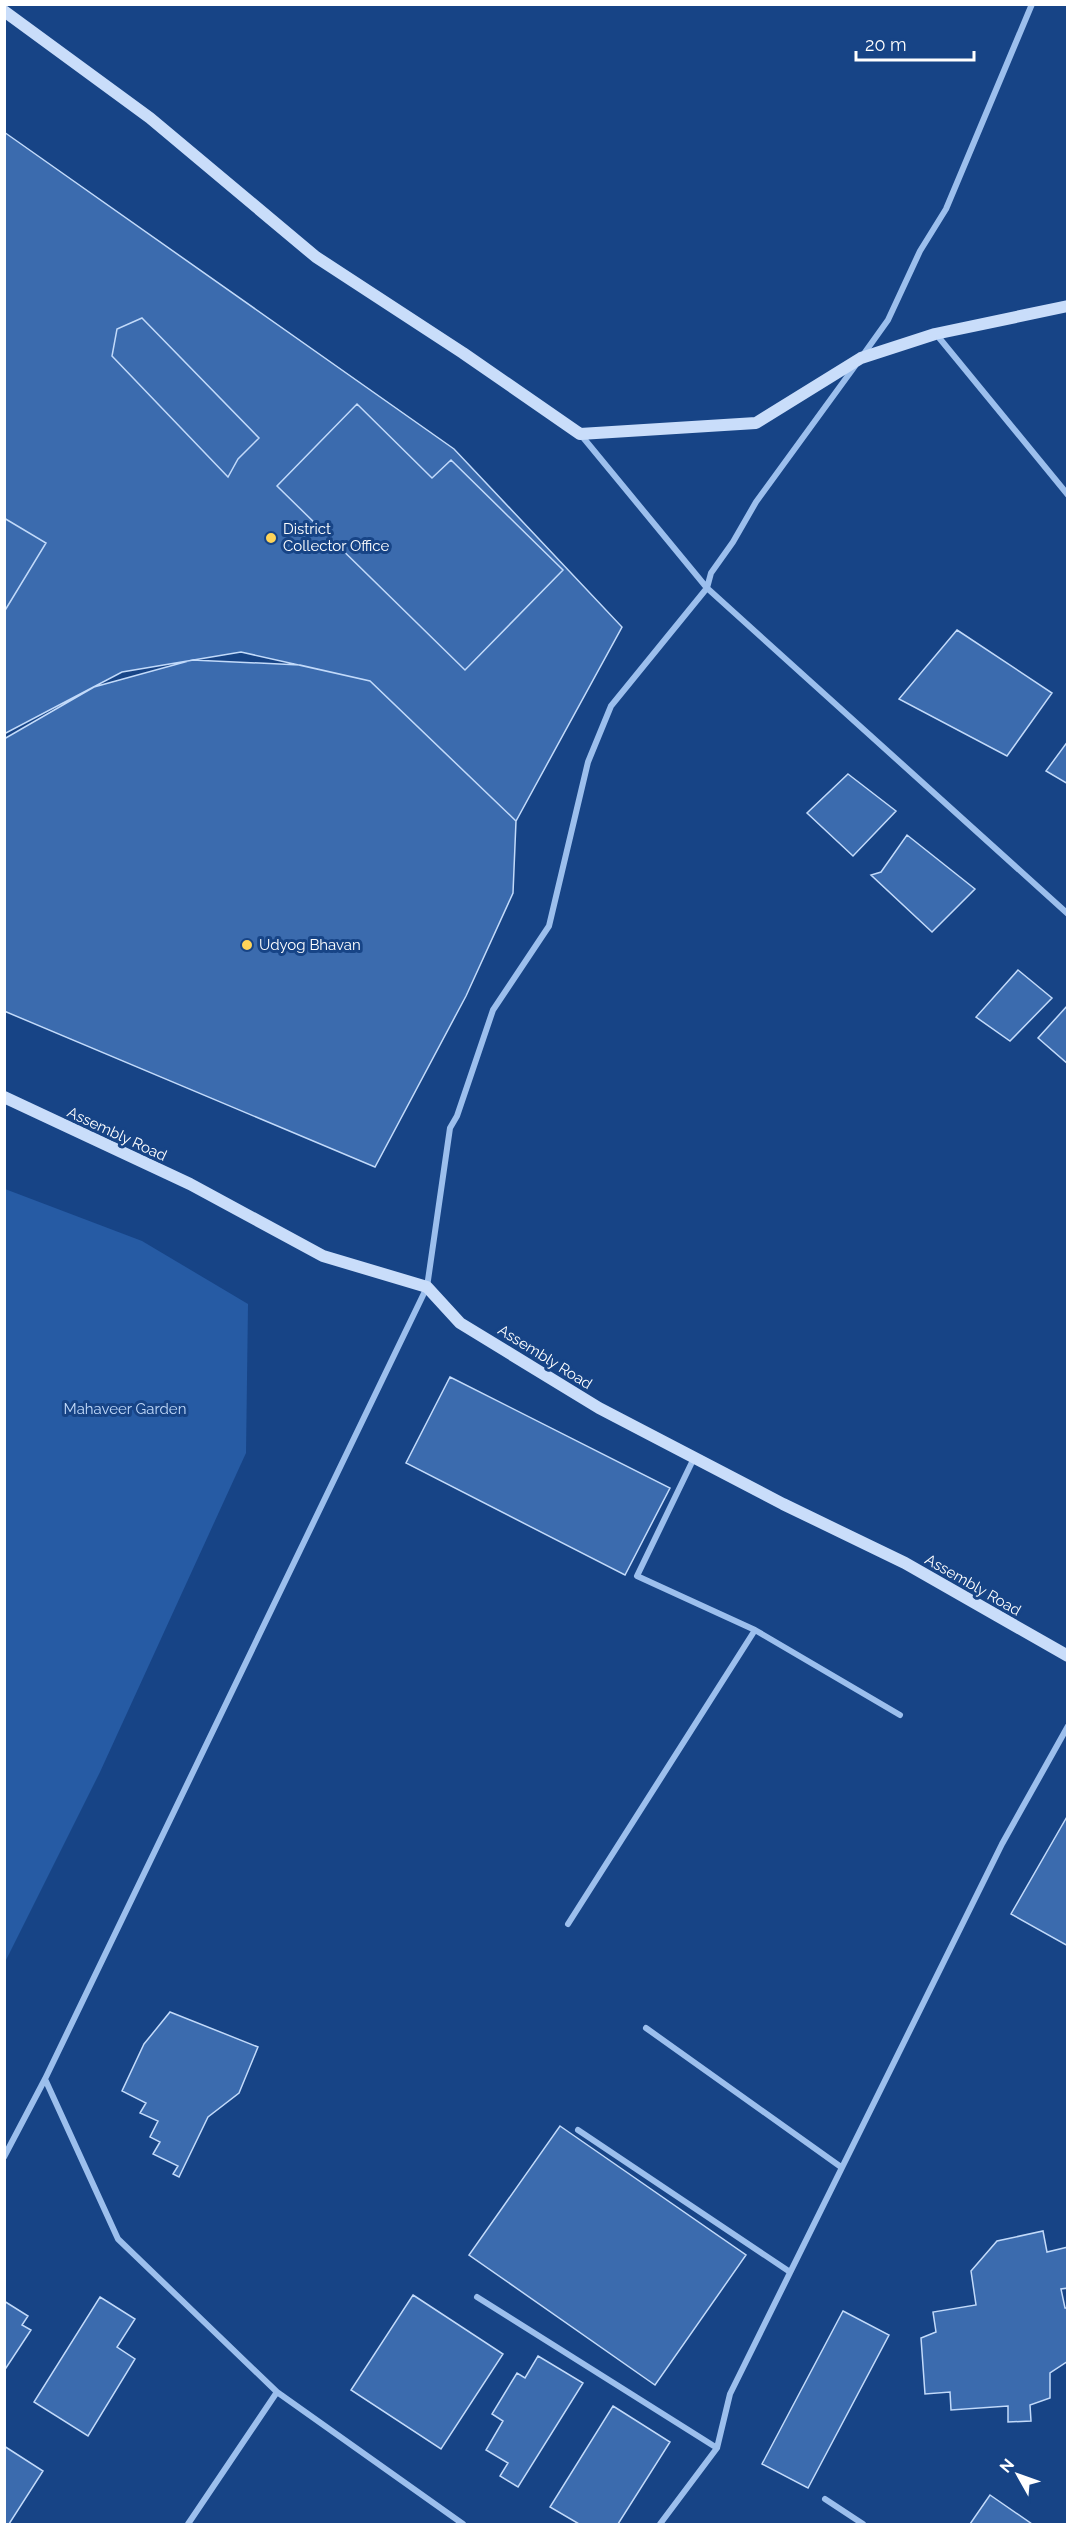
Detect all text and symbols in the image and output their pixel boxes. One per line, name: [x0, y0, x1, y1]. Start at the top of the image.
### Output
scale bar: [856, 24, 974, 62]
text: 20 m: [865, 34, 907, 55]
place label: District Collector Office: [283, 520, 389, 555]
marker: District Collector Office: [264, 531, 278, 545]
place label: Udyog Bhavan: [259, 936, 361, 954]
marker: Udyog Bhavan: [240, 938, 254, 952]
street label: Assembly Road: [64, 1103, 170, 1165]
street label: Assembly Road: [495, 1321, 595, 1393]
park label: Mahaveer Garden: [64, 1400, 186, 1418]
street label: Assembly Road: [922, 1550, 1024, 1620]
north arrow: [988, 2445, 1048, 2505]
text: N: [996, 2455, 1018, 2476]

